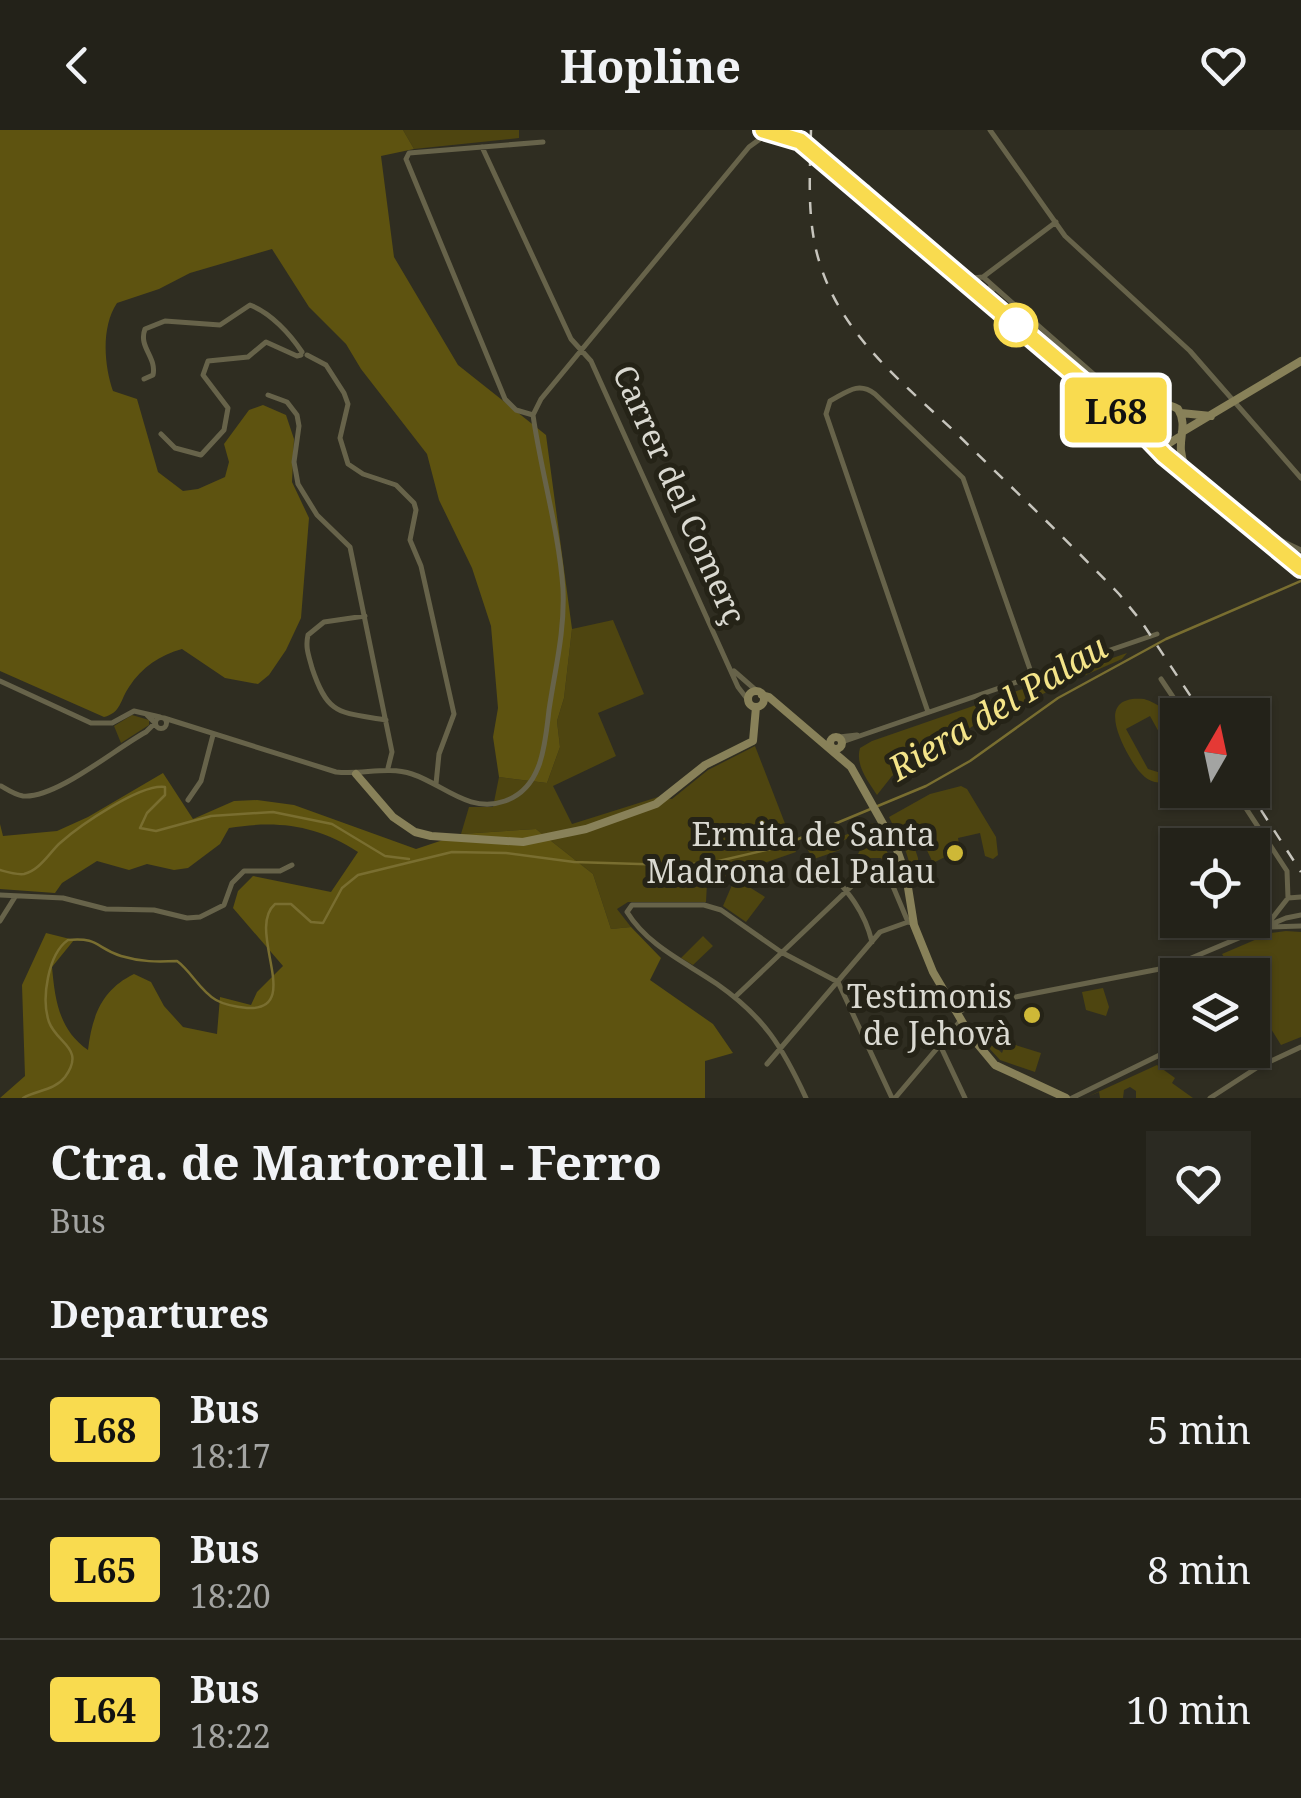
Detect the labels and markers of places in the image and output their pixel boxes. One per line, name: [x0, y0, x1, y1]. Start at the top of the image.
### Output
unlabelled marker: [995, 304, 1037, 346]
place label: Ermita de Santa Madrona del Palau: [646, 812, 935, 892]
marker: Ermita de Santa Madrona del Palau: [944, 842, 966, 864]
place label: Testimonis de Jehovà: [847, 974, 1012, 1054]
marker: Testimonis de Jehovà: [1021, 1004, 1043, 1026]

